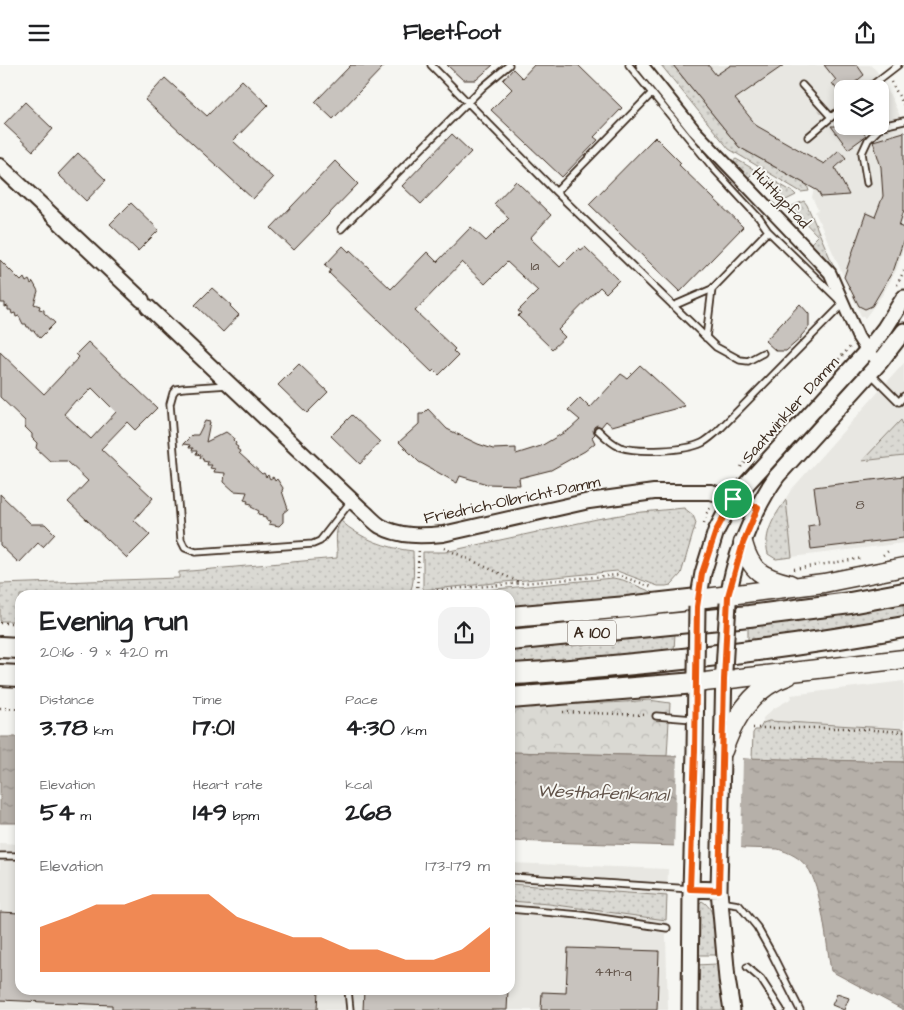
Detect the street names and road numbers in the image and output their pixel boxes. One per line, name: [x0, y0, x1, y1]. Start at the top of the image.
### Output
street label: Hüttigpfad: [746, 163, 815, 234]
street label: Saatwinkler Damm: [736, 352, 844, 468]
street label: Friedrich-Olbricht-Damm: [422, 470, 603, 529]
road number: A 100: [568, 621, 616, 645]

